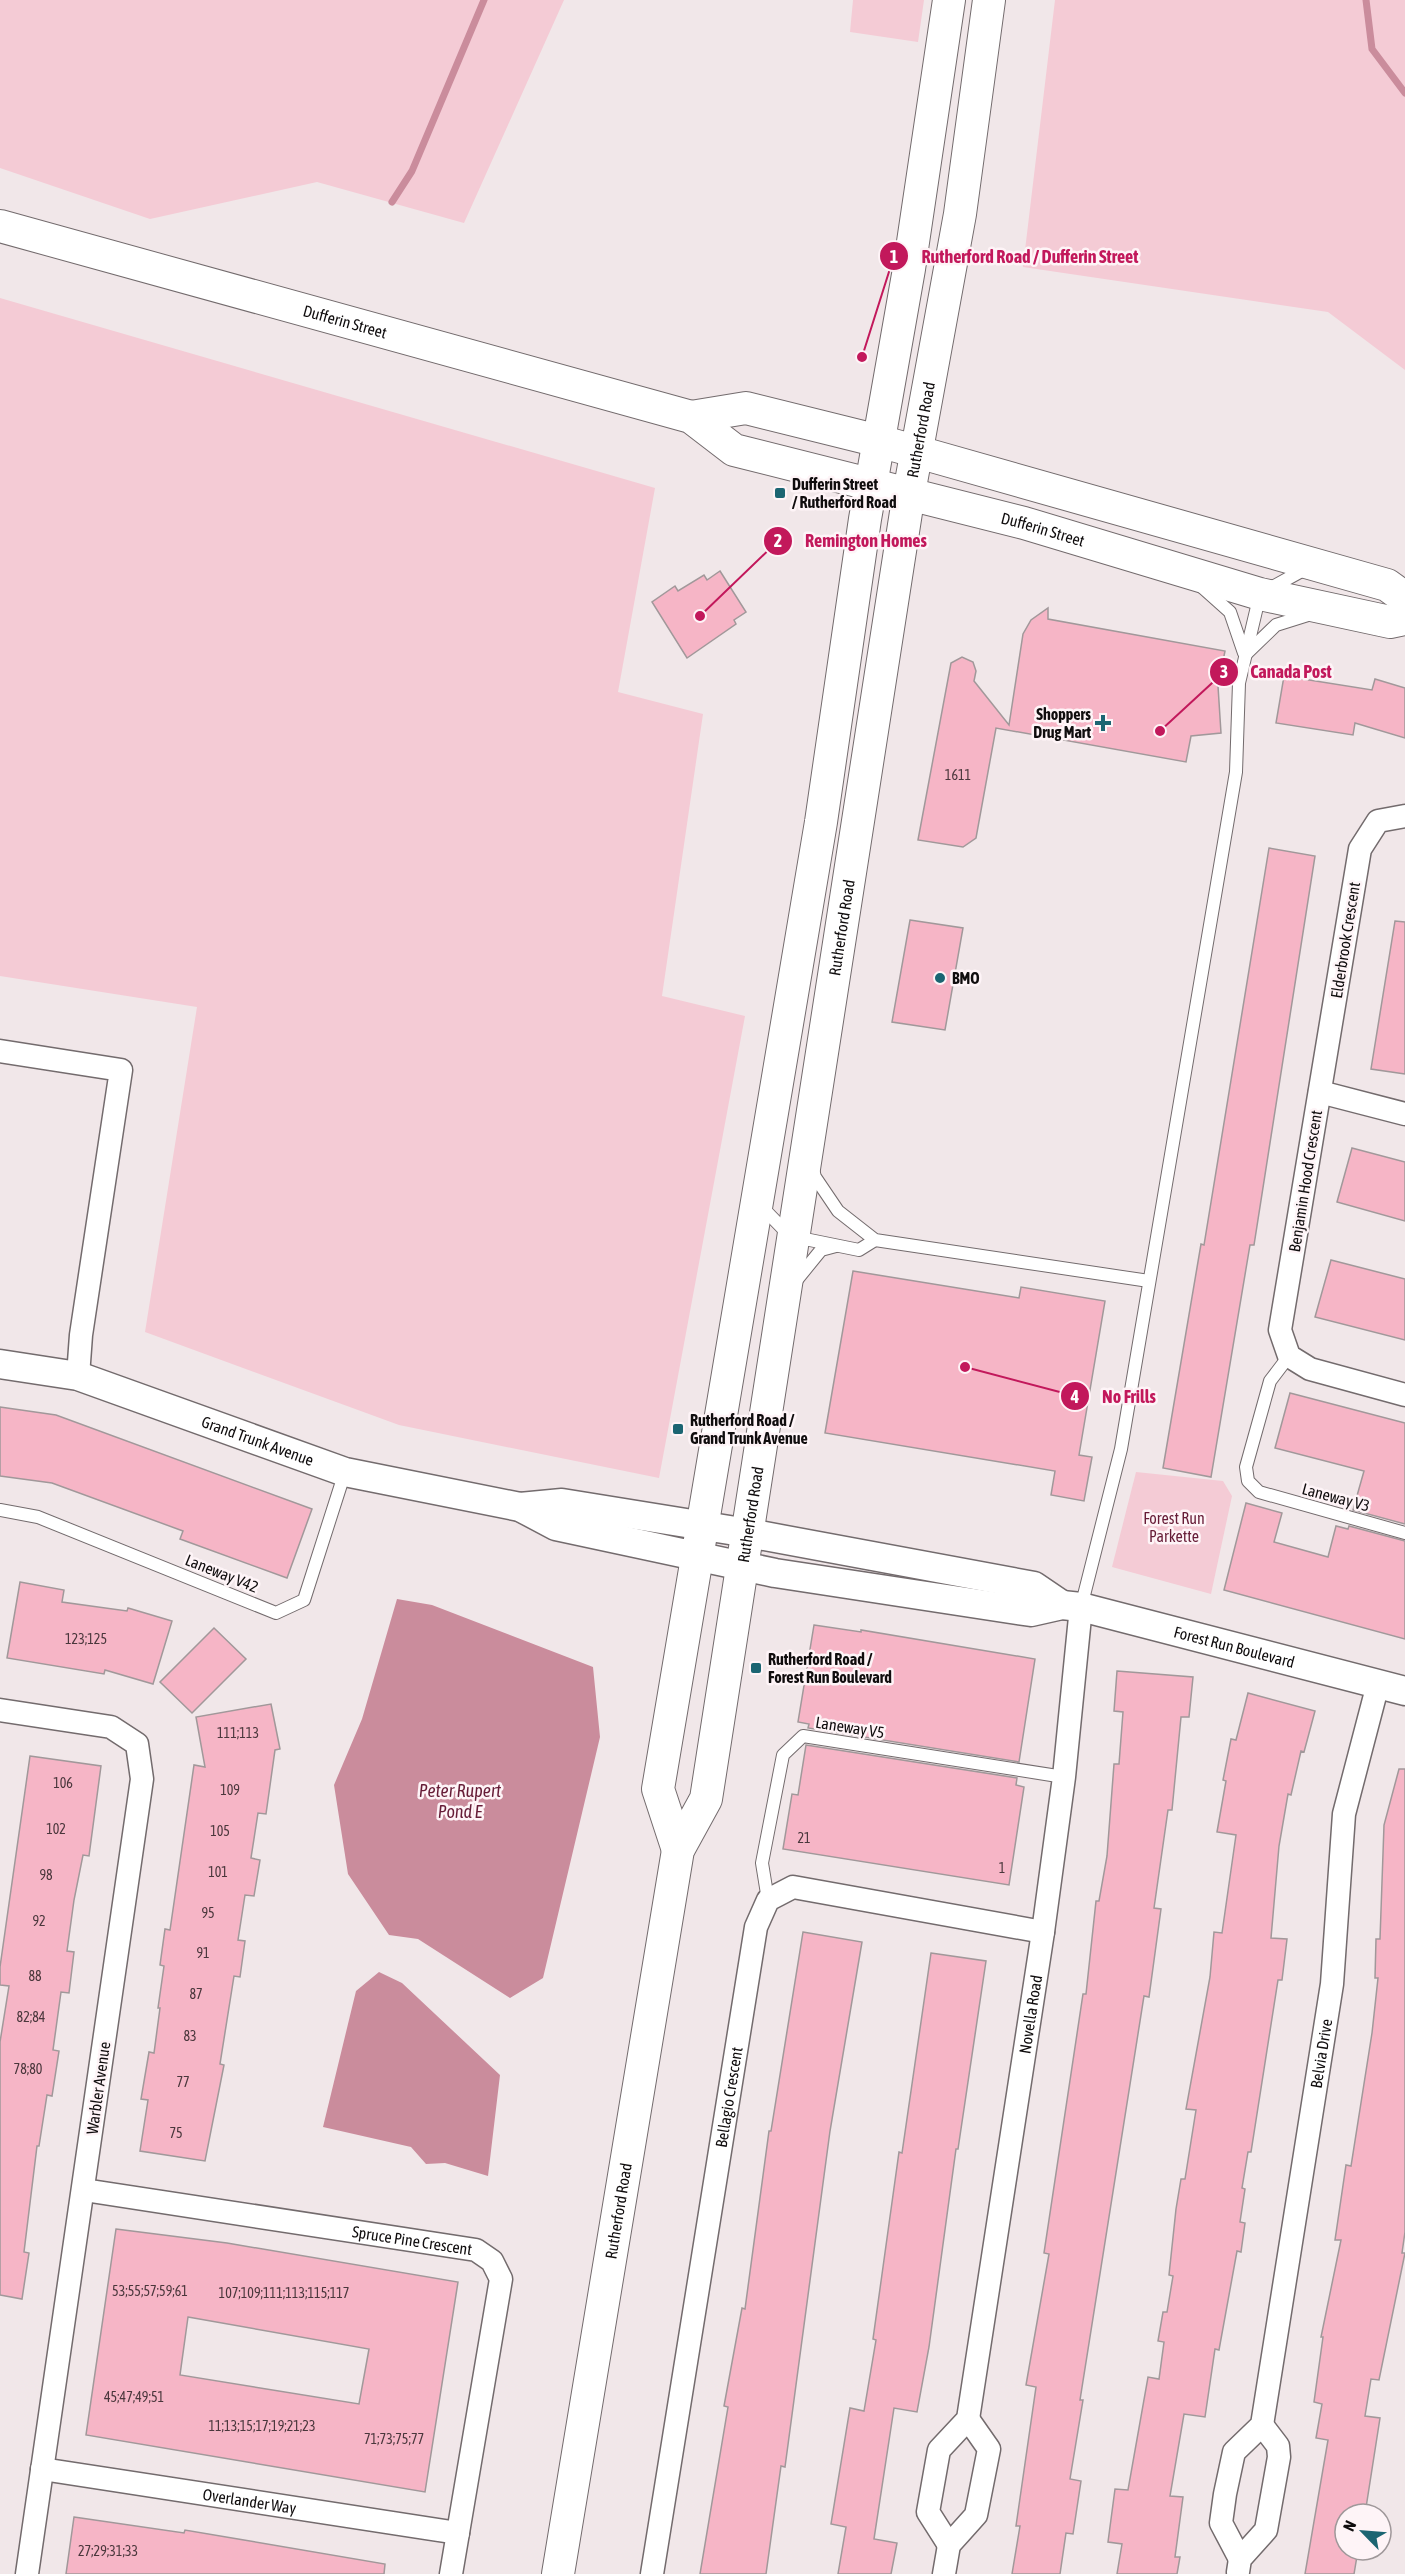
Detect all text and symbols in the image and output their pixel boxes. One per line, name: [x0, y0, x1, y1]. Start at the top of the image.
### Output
callout: Rutherford Road / Dufferin Street: [879, 238, 1150, 274]
text: 1: [890, 246, 898, 267]
text: Rutherford Road / Dufferin Street: [922, 246, 1139, 267]
street label: Dufferin Street: [301, 301, 389, 342]
street label: Rutherford Road: [903, 380, 938, 479]
place label: Dufferin Street / Rutherford Road: [792, 475, 897, 511]
marker: Dufferin Street / Rutherford Road: [773, 486, 787, 500]
street label: Dufferin Street: [999, 509, 1087, 550]
callout: Remington Homes: [763, 523, 939, 559]
text: 2: [774, 530, 782, 551]
text: Remington Homes: [805, 530, 928, 551]
callout: Canada Post: [1209, 654, 1344, 690]
text: 3: [1220, 661, 1228, 682]
text: Canada Post: [1250, 661, 1333, 682]
place label: Shoppers Drug Mart: [1033, 705, 1091, 741]
marker: Shoppers Drug Mart: [1096, 716, 1110, 730]
house number: 1611: [945, 767, 971, 783]
street label: Rutherford Road: [825, 878, 858, 977]
street label: Elderbrook Crescent: [1327, 880, 1363, 999]
place label: BMO: [952, 969, 980, 987]
marker: BMO: [933, 971, 947, 985]
street label: Benjamin Hood Crescent: [1285, 1108, 1326, 1253]
callout: No Frills: [1060, 1378, 1168, 1414]
text: 4: [1070, 1386, 1079, 1407]
text: No Frills: [1102, 1386, 1157, 1407]
place label: Rutherford Road / Grand Trunk Avenue: [690, 1411, 808, 1447]
street label: Grand Trunk Avenue: [199, 1412, 316, 1469]
marker: Rutherford Road / Grand Trunk Avenue: [671, 1422, 685, 1436]
street label: Rutherford Road: [734, 1465, 767, 1564]
street label: Laneway V3: [1300, 1479, 1372, 1516]
park label: Forest Run Parkette: [1143, 1509, 1205, 1545]
street label: Laneway V42: [183, 1550, 261, 1597]
street label: Forest Run Boulevard: [1172, 1622, 1297, 1671]
house number: 123;125: [65, 1631, 107, 1647]
place label: Rutherford Road / Forest Run Boulevard: [768, 1650, 892, 1686]
marker: Rutherford Road / Forest Run Boulevard: [749, 1661, 763, 1675]
street label: Laneway V5: [814, 1713, 886, 1742]
house number: 111;113: [217, 1725, 259, 1741]
house number: 106: [53, 1775, 73, 1791]
water label: Peter Rupert Pond E: [419, 1780, 502, 1822]
house number: 109: [220, 1782, 240, 1798]
house number: 102: [46, 1821, 66, 1837]
house number: 105: [210, 1823, 230, 1839]
house number: 21: [797, 1830, 811, 1846]
house number: 1: [999, 1860, 1005, 1876]
house number: 101: [208, 1864, 228, 1880]
house number: 98: [39, 1867, 53, 1883]
house number: 95: [201, 1905, 215, 1921]
house number: 92: [32, 1913, 46, 1929]
house number: 91: [196, 1945, 210, 1961]
house number: 88: [28, 1968, 42, 1984]
street label: Novella Road: [1015, 1974, 1045, 2055]
house number: 87: [189, 1986, 203, 2002]
house number: 82;84: [17, 2009, 46, 2025]
street label: Belvia Drive: [1307, 2018, 1335, 2089]
house number: 83: [183, 2028, 197, 2044]
street label: Warbler Avenue: [83, 2040, 113, 2136]
street label: Bellagio Crescent: [712, 2045, 746, 2149]
house number: 78;80: [14, 2061, 43, 2077]
house number: 77: [176, 2074, 190, 2090]
house number: 75: [169, 2125, 183, 2141]
street label: Rutherford Road: [601, 2162, 635, 2260]
street label: Spruce Pine Crescent: [351, 2222, 474, 2258]
house number: 53;55;57;59;61: [112, 2283, 188, 2299]
house number: 107;109;111;113;115;117: [219, 2285, 349, 2301]
house number: 45;47;49;51: [104, 2389, 164, 2405]
house number: 11;13;15;17;19;21;23: [208, 2418, 316, 2434]
house number: 71;73;75;77: [364, 2431, 424, 2447]
street label: Overlander Way: [202, 2485, 298, 2518]
north arrow: [1333, 2502, 1393, 2562]
text: N: [1339, 2518, 1360, 2534]
house number: 27;29;31;33: [78, 2543, 138, 2559]

